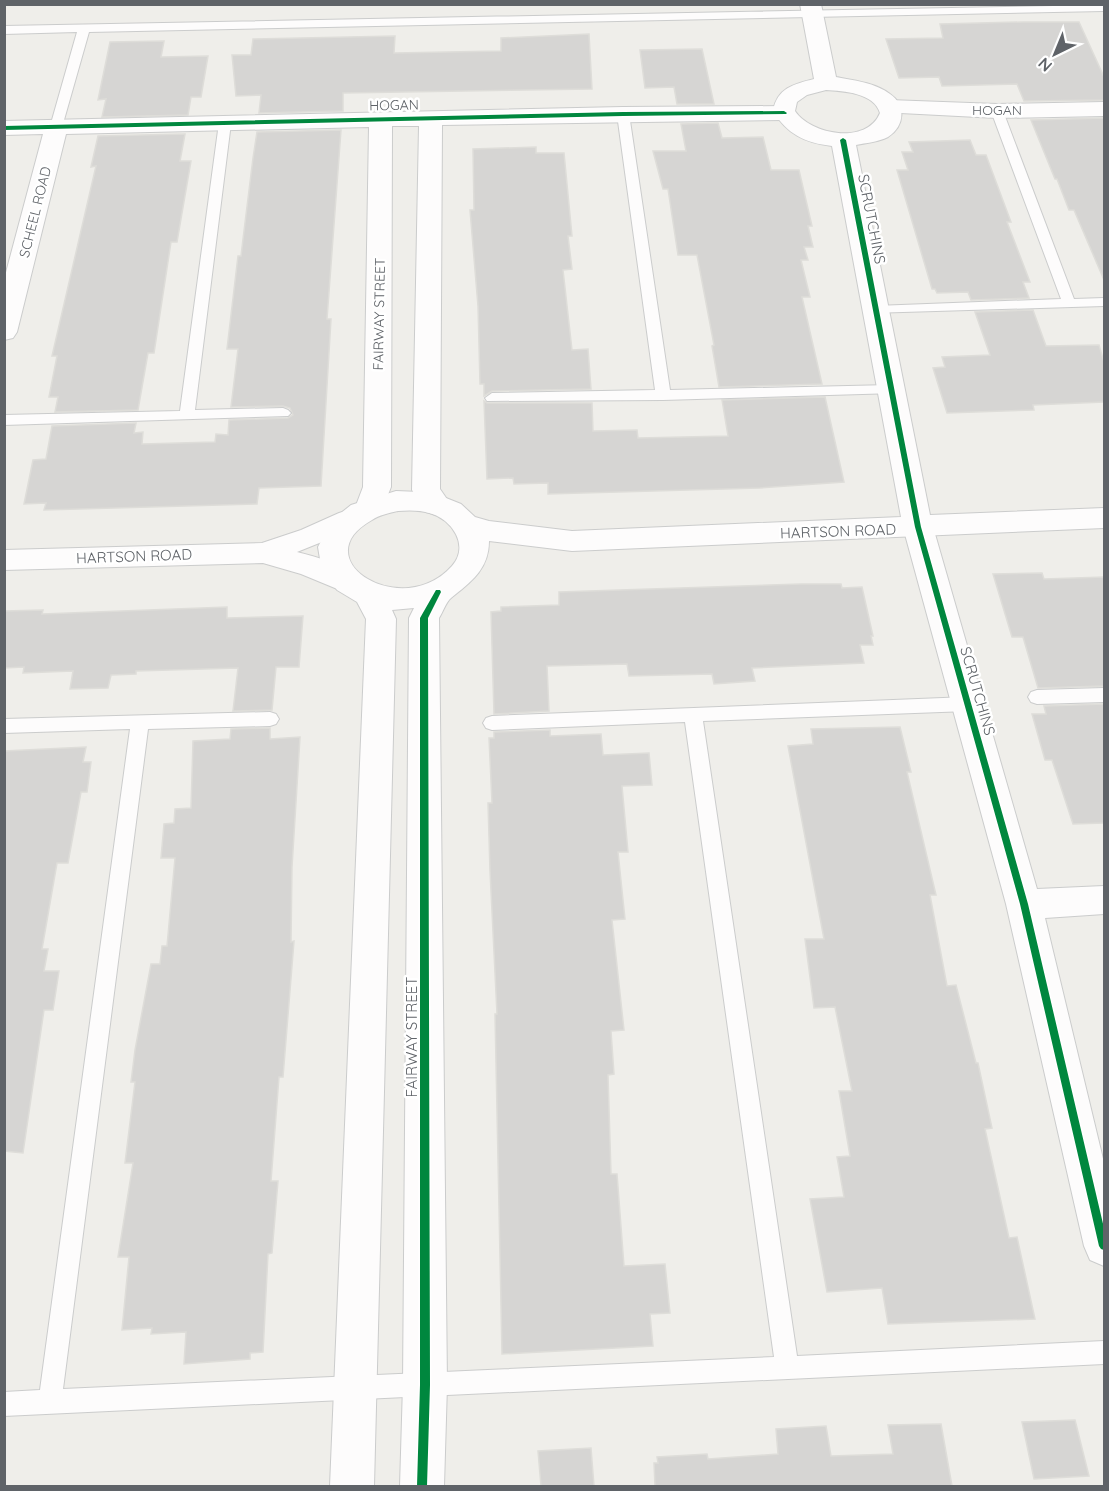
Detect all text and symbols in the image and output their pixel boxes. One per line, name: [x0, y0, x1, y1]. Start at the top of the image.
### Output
north arrow: [1025, 24, 1085, 84]
text: N: [1034, 54, 1056, 76]
street label: HOGAN: [369, 96, 419, 114]
street label: HOGAN: [972, 101, 1022, 119]
street label: SCHEEL ROAD: [15, 165, 55, 259]
street label: SCRUTCHINS: [854, 172, 890, 266]
street label: FAIRWAY STREET: [369, 257, 389, 371]
street label: HARTSON ROAD: [780, 519, 897, 543]
street label: HARTSON ROAD: [76, 544, 193, 568]
street label: SCRUTCHINS: [956, 644, 1000, 738]
street label: FAIRWAY STREET: [402, 977, 421, 1097]

